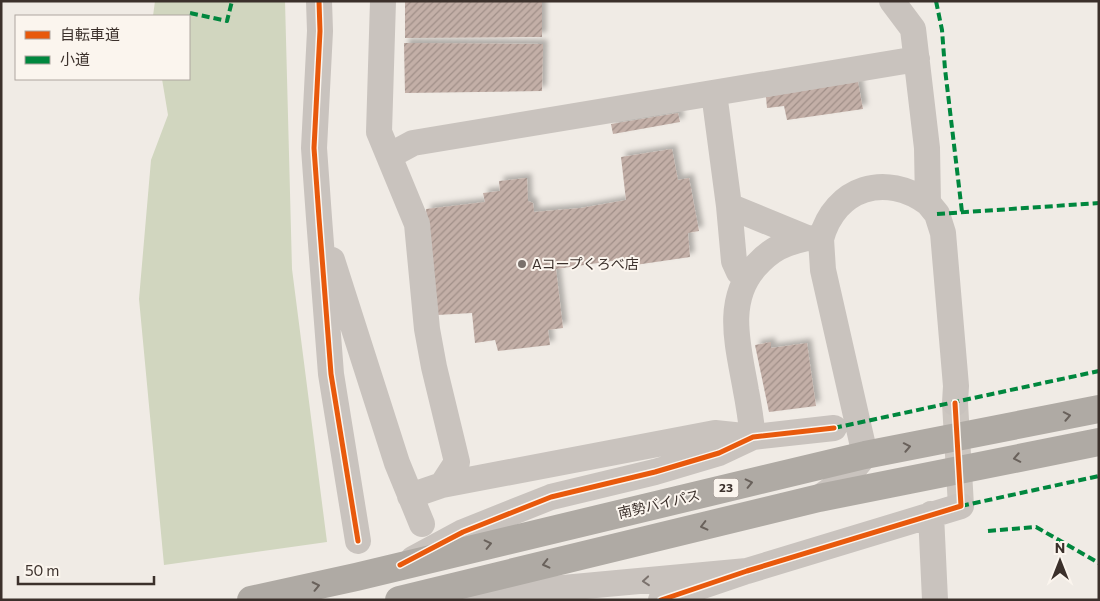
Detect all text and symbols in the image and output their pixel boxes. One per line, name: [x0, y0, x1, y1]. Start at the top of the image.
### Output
legend: [15, 15, 190, 80]
text: 自転車道: [60, 25, 120, 43]
text: 小道: [60, 50, 90, 68]
place label: Aコープくろべ店: [532, 255, 639, 272]
marker: Aコープくろべ店: [516, 258, 528, 270]
one-way arrow: [1062, 411, 1071, 421]
one-way arrow: [903, 442, 911, 453]
one-way arrow: [1012, 453, 1021, 463]
road number: 23: [714, 478, 738, 498]
one-way arrow: [744, 478, 753, 489]
street label: 南勢バイパス: [616, 486, 702, 521]
one-way arrow: [699, 520, 708, 531]
north arrow: [1035, 536, 1085, 586]
text: N: [1055, 539, 1065, 556]
one-way arrow: [484, 540, 492, 550]
scale bar: [18, 554, 154, 586]
one-way arrow: [542, 558, 551, 569]
text: 50 m: [25, 561, 59, 579]
one-way arrow: [642, 575, 650, 586]
one-way arrow: [311, 581, 320, 592]

